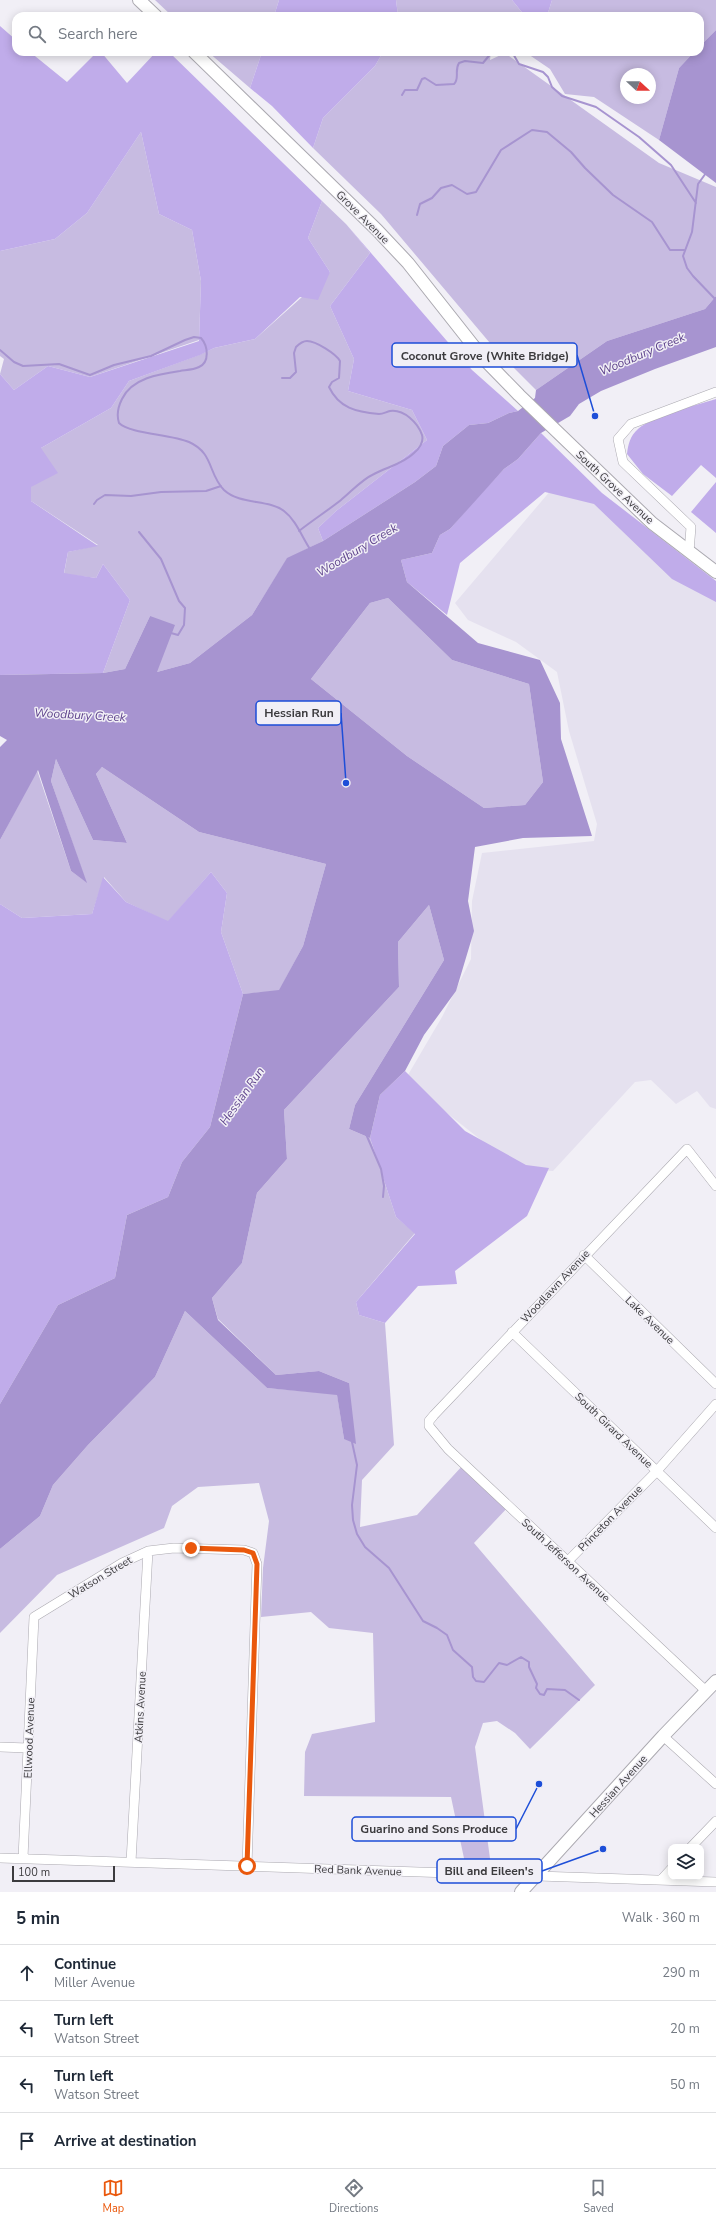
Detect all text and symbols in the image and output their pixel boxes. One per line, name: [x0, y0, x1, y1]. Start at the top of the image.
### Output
search box: [12, 12, 704, 56]
icon: search: [26, 23, 48, 45]
text: Search here: [58, 24, 138, 44]
north arrow: [620, 68, 656, 104]
street label: Grove Avenue: [333, 187, 393, 247]
water label: Woodbury Creek: [597, 328, 688, 379]
callout: Coconut Grove (White Bridge): [392, 343, 577, 367]
text: Coconut Grove (White Bridge): [401, 348, 569, 364]
street label: South Grove Avenue: [572, 447, 657, 528]
water label: Woodbury Creek: [314, 519, 401, 580]
callout: Hessian Run: [256, 701, 341, 725]
water label: Woodbury Creek: [34, 705, 127, 725]
text: Hessian Run: [264, 705, 334, 721]
water label: Hessian Run: [216, 1064, 268, 1128]
street label: Woodlawn Avenue: [518, 1246, 593, 1326]
street label: Lake Avenue: [622, 1293, 678, 1348]
street label: South Girard Avenue: [571, 1389, 656, 1472]
street label: Princeton Avenue: [575, 1482, 646, 1555]
street label: South Jefferson Avenue: [518, 1515, 613, 1606]
route end: [182, 1539, 200, 1557]
street label: Watson Street: [66, 1552, 135, 1602]
street label: Atkins Avenue: [131, 1671, 150, 1743]
street label: Ellwood Avenue: [21, 1697, 38, 1779]
street label: Hessian Avenue: [586, 1752, 651, 1821]
callout: Guarino and Sons Produce: [352, 1817, 516, 1841]
text: Guarino and Sons Produce: [360, 1821, 508, 1837]
map controls: [668, 1844, 704, 1880]
button: layers: [668, 1844, 704, 1880]
route start: [238, 1857, 256, 1875]
callout: Bill and Eileen's: [437, 1859, 542, 1883]
street label: Red Bank Avenue: [314, 1861, 402, 1880]
text: Bill and Eileen's: [444, 1863, 534, 1879]
scale bar: [12, 1864, 115, 1883]
text: 100 m: [18, 1865, 50, 1880]
text: 5 min: [16, 1907, 60, 1930]
text: Walk · 360 m: [622, 1909, 700, 1927]
text: Continue: [54, 1954, 116, 1974]
icon: ahead: [16, 1962, 38, 1984]
text: 290 m: [662, 1964, 700, 1982]
text: Miller Avenue: [54, 1974, 135, 1992]
text: Turn left: [54, 2010, 113, 2030]
icon: left: [16, 2018, 38, 2040]
text: 20 m: [670, 2020, 700, 2038]
text: Watson Street: [54, 2030, 139, 2048]
text: Turn left: [54, 2066, 113, 2086]
icon: left: [16, 2074, 38, 2096]
text: 50 m: [670, 2076, 700, 2094]
text: Watson Street: [54, 2086, 139, 2104]
icon: arrive: [16, 2130, 38, 2152]
text: Arrive at destination: [54, 2131, 197, 2151]
tab: Map: [102, 2177, 124, 2216]
tab: Directions: [329, 2177, 379, 2216]
tab: Saved: [583, 2177, 614, 2216]

